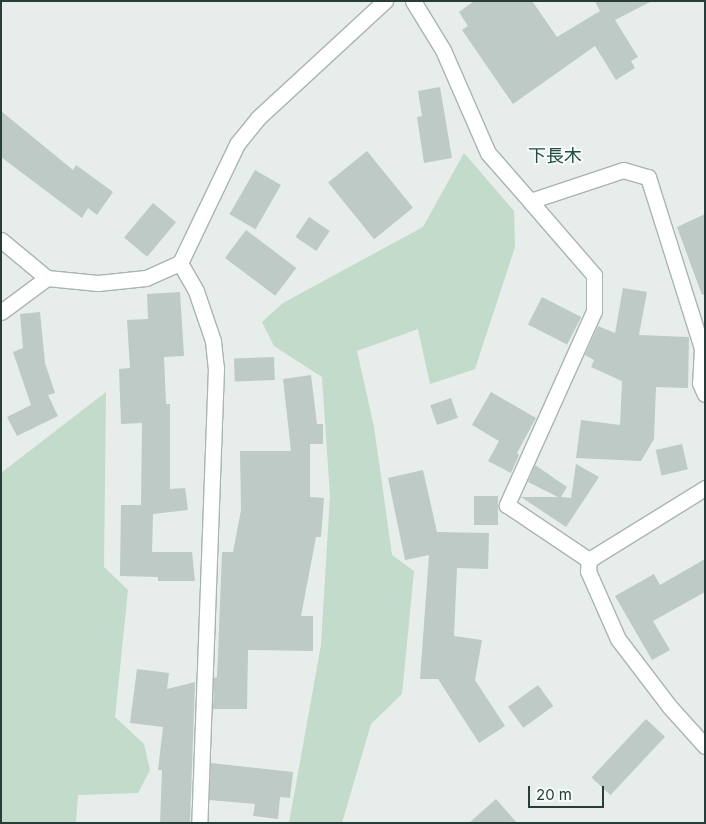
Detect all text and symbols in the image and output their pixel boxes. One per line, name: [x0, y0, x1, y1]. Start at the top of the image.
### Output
district label: 下長木: [528, 145, 582, 167]
scale bar: [531, 776, 607, 808]
text: 20 m: [536, 785, 572, 804]

